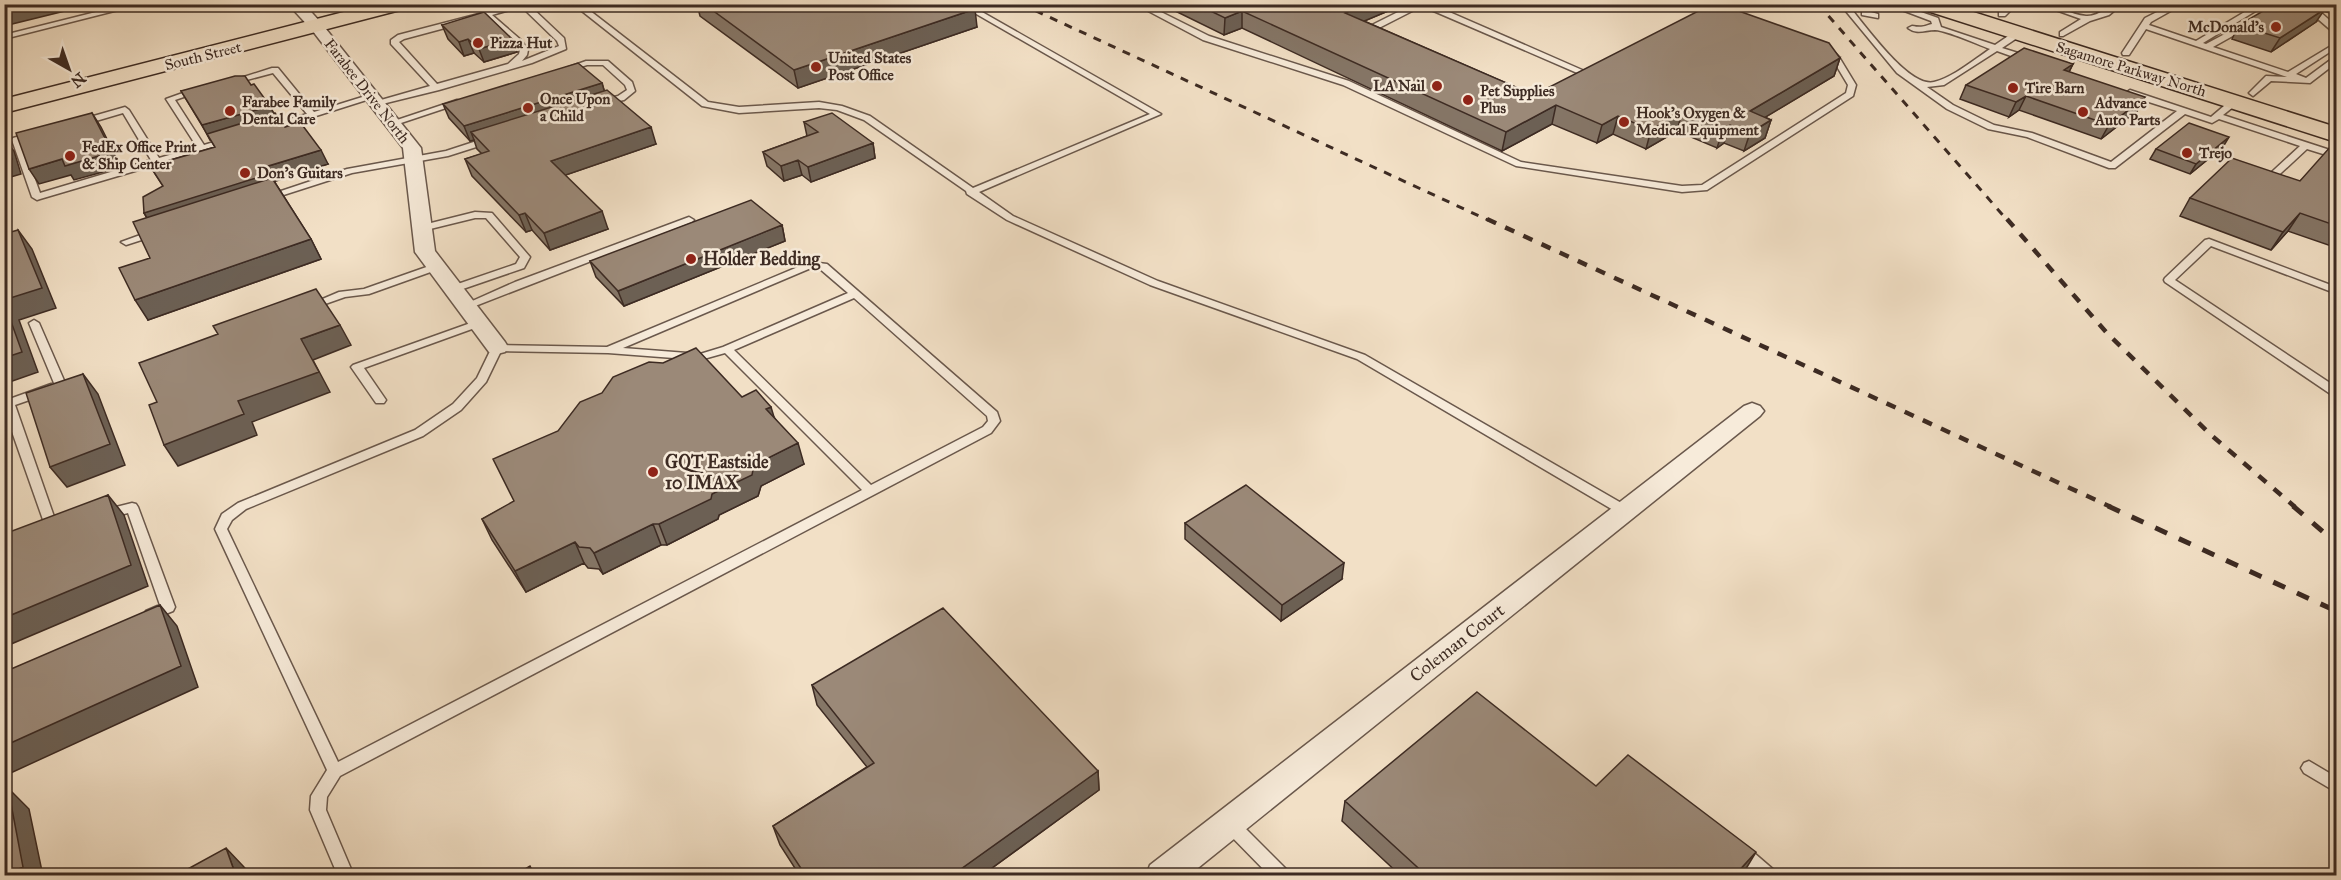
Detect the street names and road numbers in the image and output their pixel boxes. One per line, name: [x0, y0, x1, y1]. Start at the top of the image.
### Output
street label: Farabee Drive North: [321, 35, 414, 148]
street label: South Street: [163, 38, 244, 74]
street label: Sagamore Parkway North: [2054, 38, 2209, 101]
street label: Coleman Court: [1405, 599, 1509, 687]

